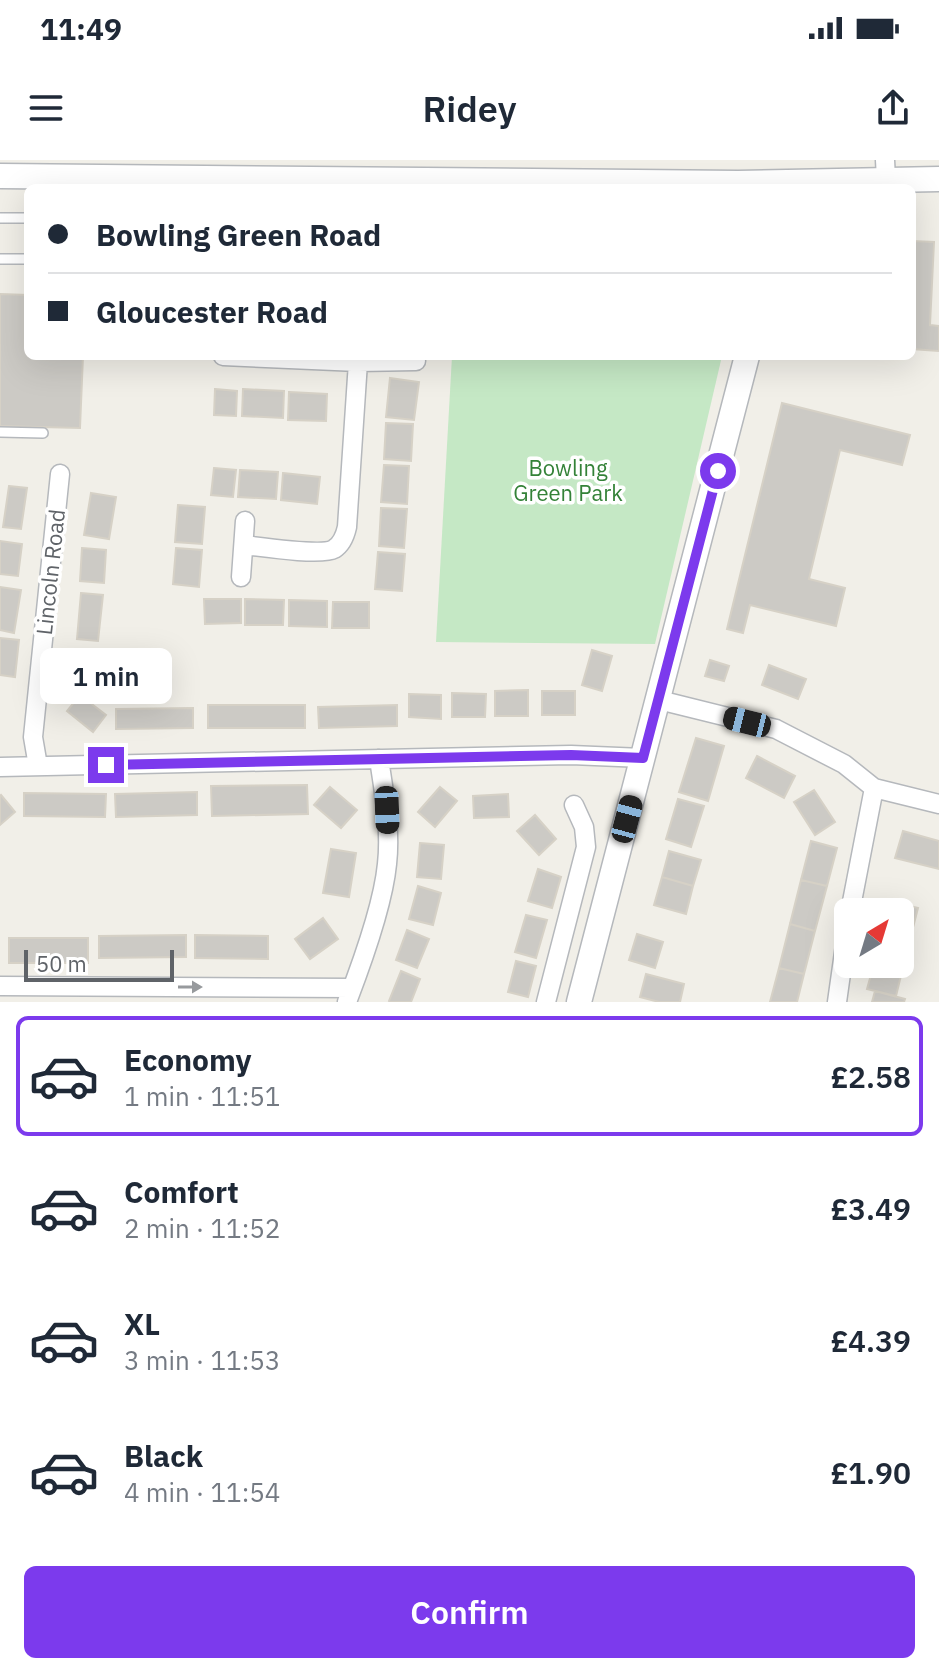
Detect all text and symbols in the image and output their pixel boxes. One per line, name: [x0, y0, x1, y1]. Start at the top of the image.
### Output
text: 11:49: [40, 9, 122, 48]
text: Ridey: [422, 85, 517, 132]
icon: menu: [24, 86, 68, 130]
icon: share: [871, 86, 915, 130]
text: Bowling Green Road: [96, 215, 381, 254]
text: Gloucester Road: [96, 292, 328, 331]
park label: Bowling Green Park: [513, 453, 623, 507]
route start: [700, 453, 736, 489]
street label: Lincoln Road: [29, 508, 71, 636]
callout: 1 min: [40, 649, 172, 705]
text: 1 min: [72, 659, 140, 693]
car: [721, 705, 773, 739]
route end: [88, 747, 124, 783]
car: [374, 786, 400, 834]
car: [609, 793, 645, 845]
north arrow: [834, 898, 914, 978]
map controls: [834, 898, 914, 978]
scale bar: [24, 946, 174, 982]
text: 50 m: [36, 949, 87, 978]
one-way arrow: [178, 981, 203, 993]
icon: car: [28, 1040, 100, 1112]
text: Economy: [124, 1040, 252, 1079]
text: £2.58: [830, 1057, 911, 1096]
text: 1 min · 11:51: [124, 1079, 280, 1113]
icon: car: [28, 1172, 100, 1244]
text: Comfort: [124, 1172, 239, 1211]
text: £3.49: [830, 1189, 911, 1228]
text: 2 min · 11:52: [124, 1211, 280, 1245]
icon: car: [28, 1304, 100, 1376]
text: XL: [124, 1304, 160, 1343]
text: £4.39: [830, 1321, 911, 1360]
text: 3 min · 11:53: [124, 1343, 280, 1377]
icon: car: [28, 1436, 100, 1508]
text: Black: [124, 1436, 203, 1475]
text: £1.90: [830, 1453, 911, 1492]
text: 4 min · 11:54: [124, 1475, 280, 1509]
button: Confirm: [24, 1566, 915, 1658]

